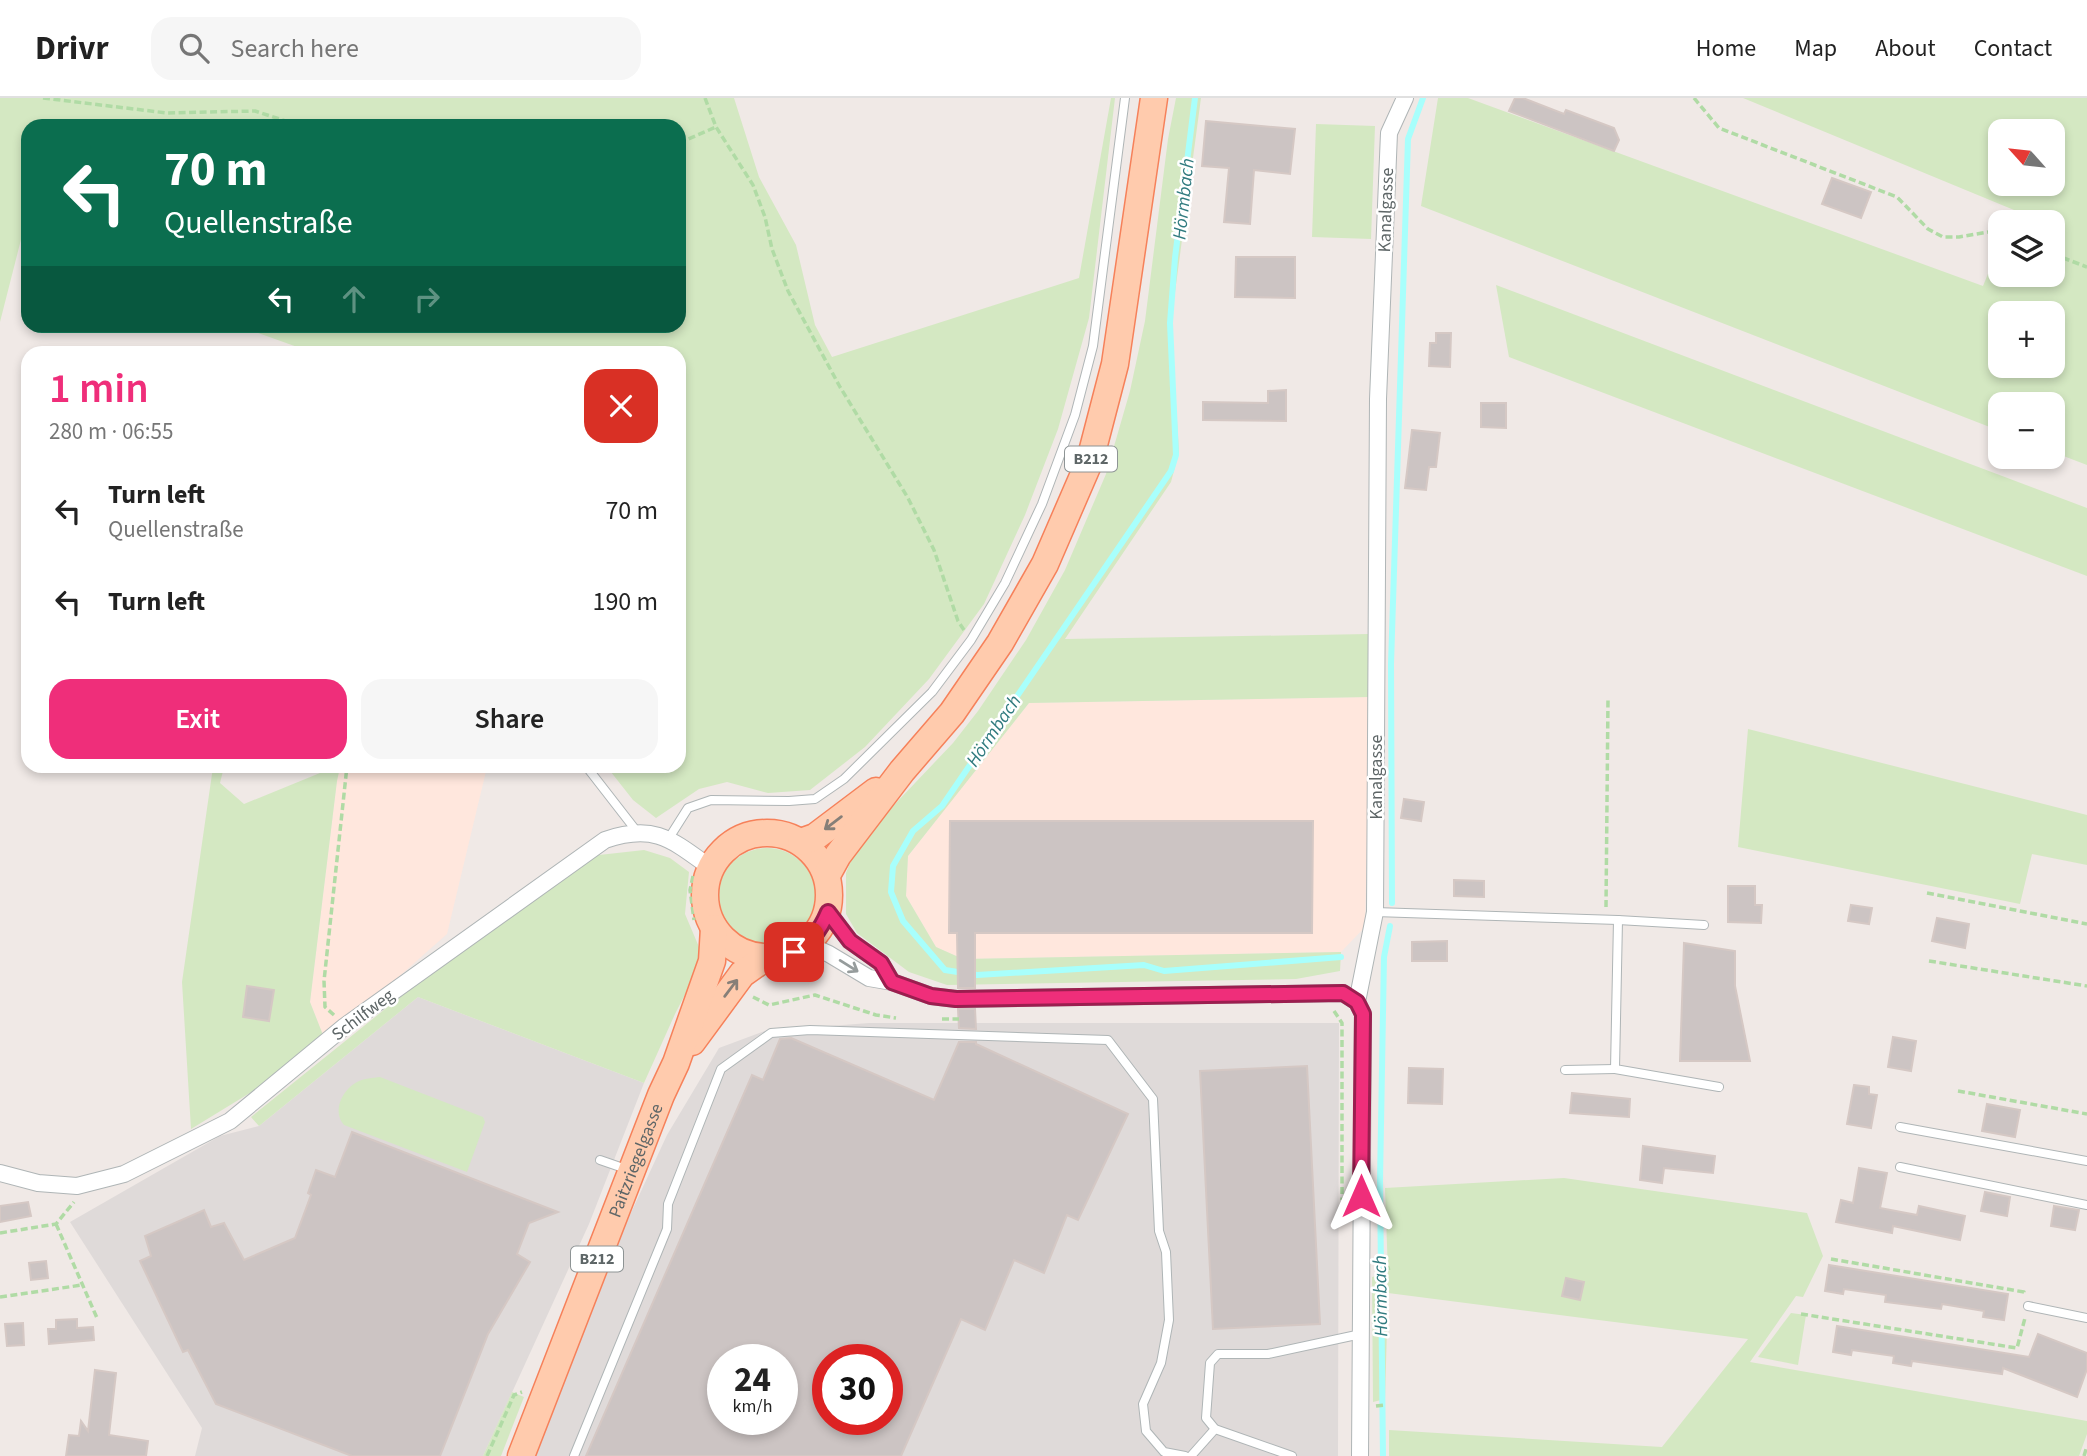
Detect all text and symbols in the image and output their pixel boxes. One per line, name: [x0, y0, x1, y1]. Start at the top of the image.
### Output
search box: [151, 17, 641, 80]
text: Drivr: [35, 25, 109, 72]
icon: search: [175, 29, 213, 67]
text: Search here: [231, 30, 359, 67]
text: Home: [1696, 31, 1756, 66]
text: Map: [1794, 31, 1837, 66]
text: About: [1875, 31, 1936, 66]
text: Contact: [1974, 31, 2052, 66]
north arrow: [1988, 119, 2065, 196]
map controls: [1988, 119, 2065, 469]
text: 70 m: [164, 135, 268, 205]
icon: left: [49, 147, 140, 238]
water label: Hörmbach: [1166, 157, 1202, 241]
street label: Kanalgasse: [1372, 167, 1400, 253]
text: Quellenstraße: [164, 200, 353, 246]
button: layers: [1988, 210, 2065, 287]
icon: left: [262, 280, 300, 318]
icon: ahead: [335, 280, 373, 318]
icon: right: [408, 280, 446, 318]
button: +: [1988, 301, 2065, 378]
text: 1 min: [49, 359, 149, 419]
button: close: [584, 369, 658, 443]
button: −: [1988, 392, 2065, 469]
text: 280 m · 06:55: [49, 415, 173, 448]
road number: B212: [1065, 446, 1117, 472]
text: Turn left: [108, 476, 205, 513]
icon: left: [49, 492, 87, 530]
text: 70 m: [605, 492, 658, 529]
text: Quellenstraße: [108, 513, 244, 546]
icon: left: [49, 583, 87, 621]
text: Turn left: [108, 583, 205, 620]
text: 190 m: [592, 583, 658, 620]
button: Exit: [49, 679, 347, 759]
button: Share: [361, 679, 658, 759]
water label: Hörmbach: [960, 690, 1028, 772]
street label: Kanalgasse: [1364, 734, 1389, 819]
one-way arrow: [824, 816, 843, 830]
pin: [764, 922, 824, 982]
icon: arrive: [775, 933, 813, 971]
one-way arrow: [838, 959, 858, 973]
one-way arrow: [724, 980, 739, 998]
street label: Schilfweg: [326, 983, 400, 1047]
street label: Paitzriegelgasse: [602, 1100, 669, 1221]
position arrow: [1324, 1159, 1398, 1233]
road number: B212: [571, 1246, 623, 1272]
water label: Hörmbach: [1367, 1255, 1395, 1337]
speed limit sign: 30: [812, 1344, 903, 1435]
text: 24: [734, 1355, 771, 1405]
text: km/h: [733, 1394, 772, 1419]

